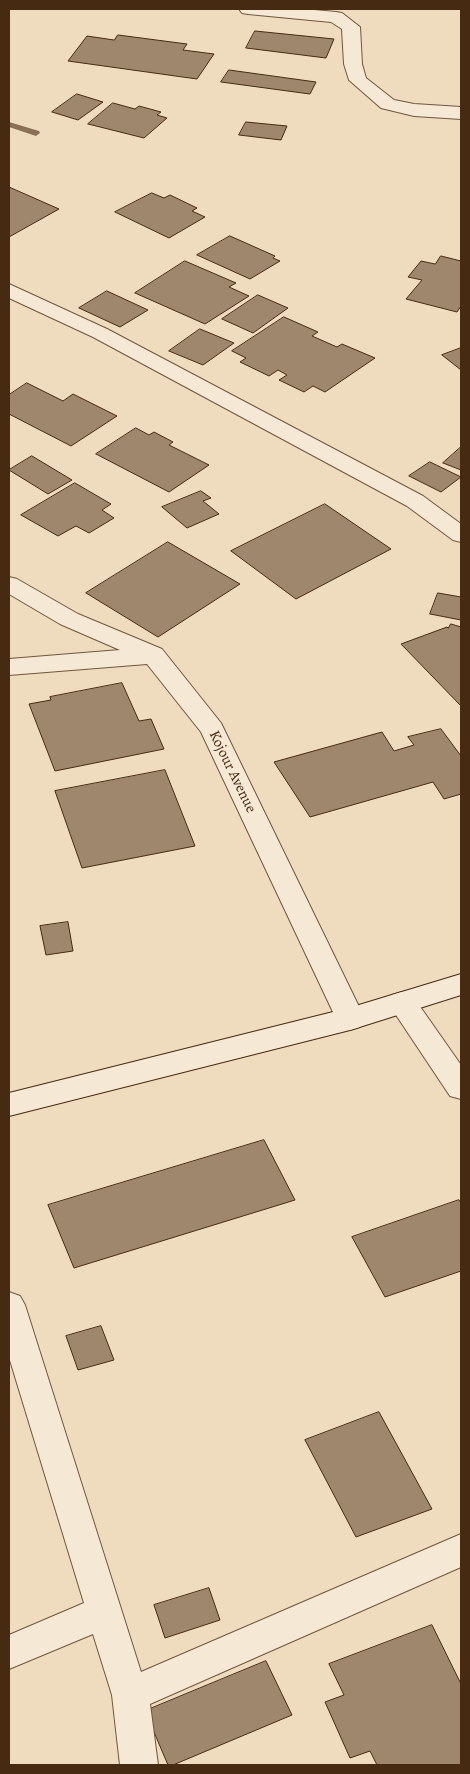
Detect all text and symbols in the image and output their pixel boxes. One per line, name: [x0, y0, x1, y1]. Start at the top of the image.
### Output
street label: Kojour Avenue: [204, 728, 260, 816]

